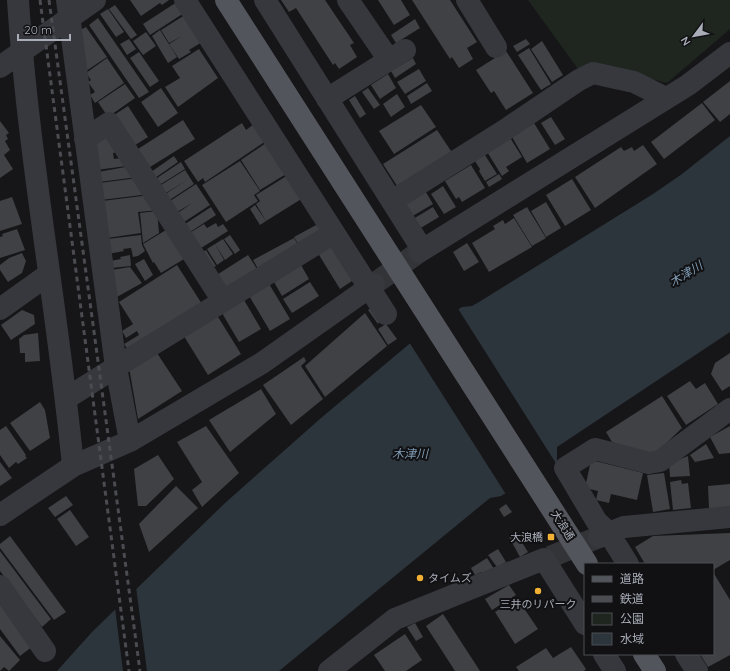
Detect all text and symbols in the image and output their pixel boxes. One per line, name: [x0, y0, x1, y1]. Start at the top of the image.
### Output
scale bar: [18, 16, 70, 42]
north arrow: [674, 16, 714, 56]
text: 20 m: [24, 22, 52, 37]
text: N: [677, 34, 694, 48]
water label: 木津川: [666, 257, 707, 289]
water label: 木津川: [392, 446, 430, 461]
street label: 大浪通: [548, 507, 578, 543]
place label: 大浪橋: [510, 530, 543, 544]
marker: 大浪橋: [546, 532, 556, 542]
legend: [584, 563, 714, 655]
place label: タイムズ: [428, 571, 472, 585]
text: 道路: [620, 571, 644, 586]
marker: タイムズ: [415, 573, 425, 583]
marker: 三井のリパーク: [533, 586, 543, 596]
text: 鉄道: [620, 591, 644, 606]
place label: 三井のリパーク: [500, 597, 577, 611]
text: 公園: [620, 611, 644, 626]
text: 水域: [620, 631, 644, 646]

